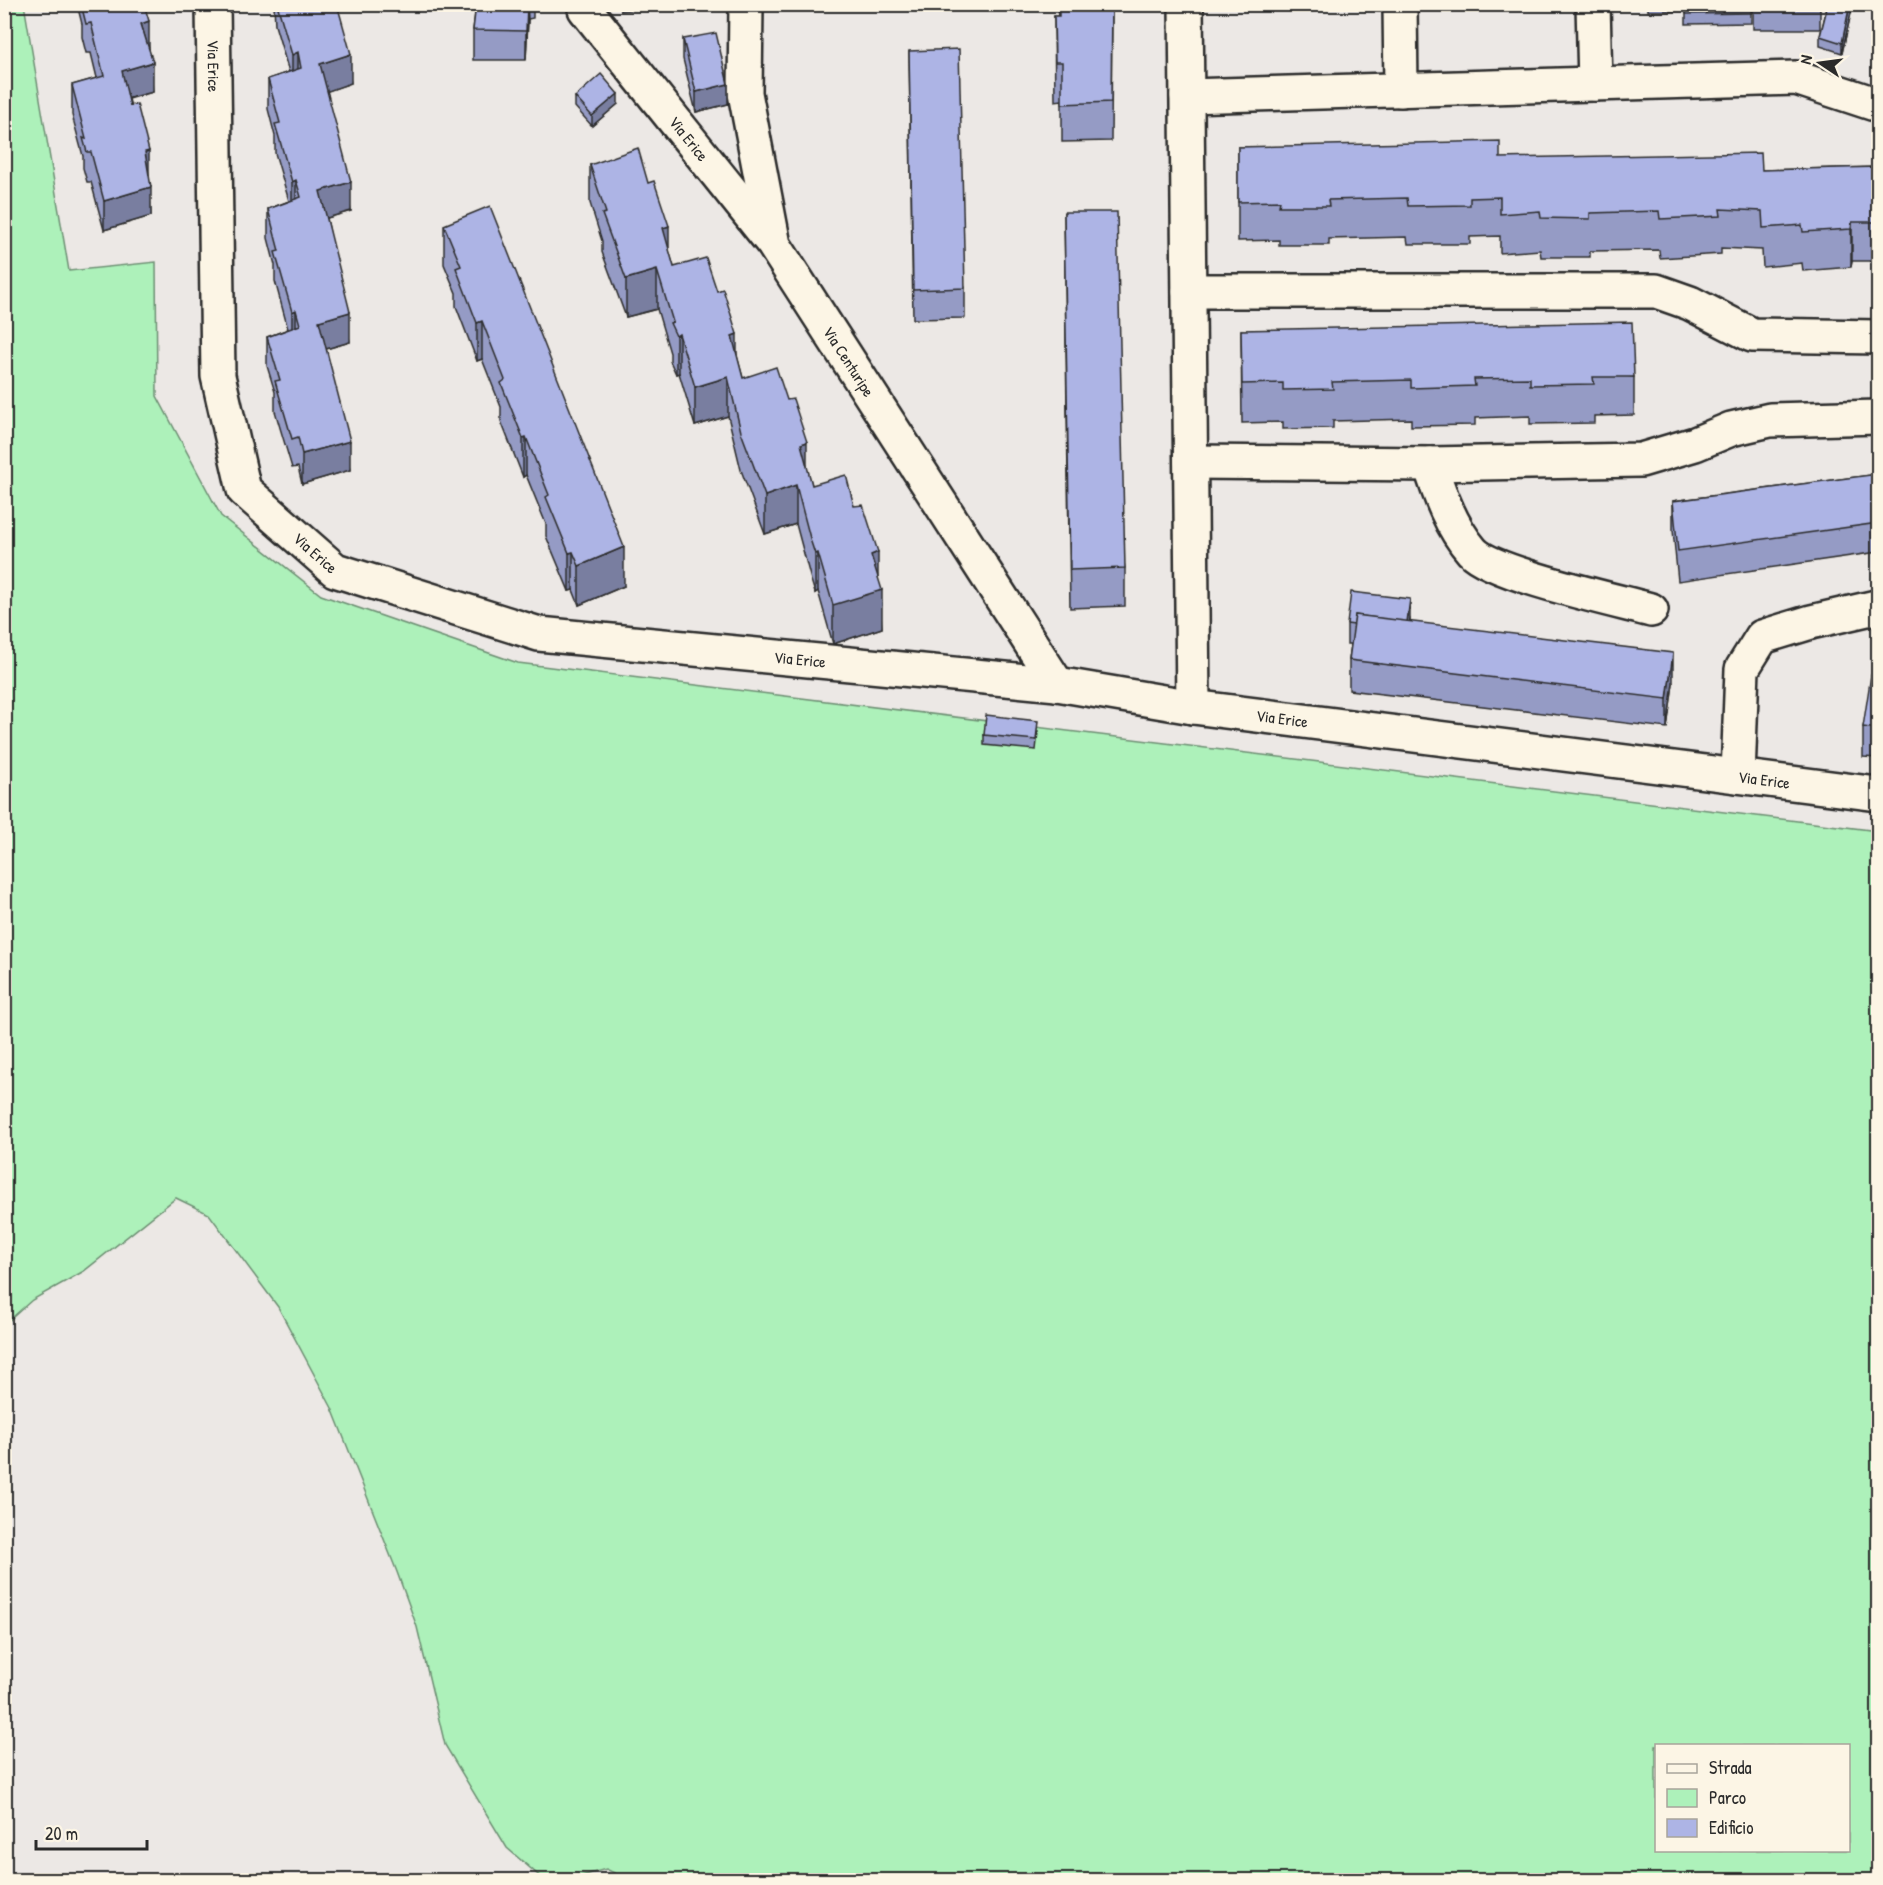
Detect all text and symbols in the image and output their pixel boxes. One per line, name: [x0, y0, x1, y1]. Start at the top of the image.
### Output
north arrow: [1790, 33, 1850, 93]
street label: Via Erice: [202, 40, 225, 93]
text: N: [1794, 53, 1817, 66]
street label: Via Erice: [664, 111, 714, 166]
street label: Via Centuripe: [818, 322, 880, 401]
street label: Via Erice: [289, 527, 343, 579]
street label: Via Erice: [773, 646, 827, 673]
street label: Via Erice: [1255, 704, 1310, 733]
street label: Via Erice: [1737, 765, 1792, 794]
legend: [1655, 1744, 1850, 1852]
text: Strada: [1709, 1755, 1752, 1780]
text: Parco: [1709, 1785, 1746, 1810]
scale bar: [36, 1813, 147, 1851]
text: Edificio: [1709, 1815, 1753, 1840]
text: 20 m: [45, 1821, 78, 1846]

